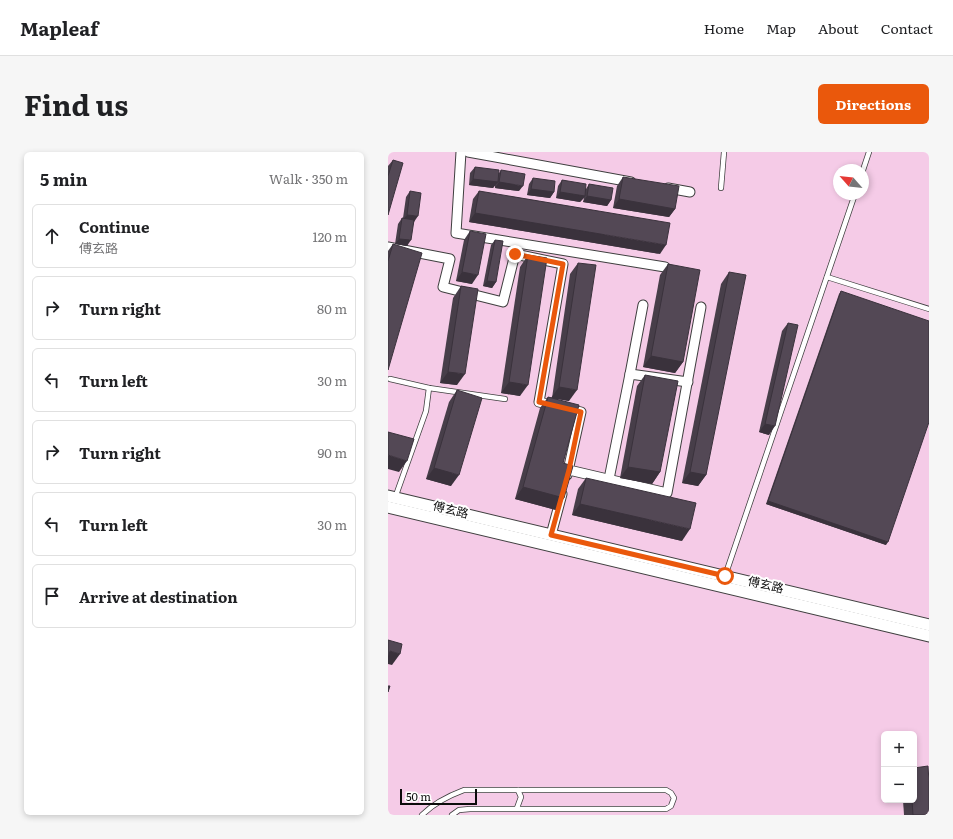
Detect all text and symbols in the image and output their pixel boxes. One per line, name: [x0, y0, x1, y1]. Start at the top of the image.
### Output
text: Mapleaf: [20, 14, 98, 42]
text: Home: [704, 18, 744, 38]
text: Map: [766, 18, 796, 38]
text: About: [818, 18, 859, 38]
text: Contact: [881, 18, 933, 38]
text: Find us: [24, 83, 128, 125]
button: Directions: [818, 84, 929, 124]
north arrow: [833, 164, 869, 200]
text: 5 min: [40, 166, 88, 191]
text: Walk · 350 m: [269, 169, 348, 188]
text: Continue: [79, 215, 149, 238]
icon: ahead: [41, 225, 63, 247]
text: 120 m: [312, 227, 347, 246]
text: 傅玄路: [79, 238, 118, 257]
route end: [506, 245, 524, 263]
icon: right: [41, 297, 63, 319]
text: Turn right: [79, 297, 161, 320]
text: 80 m: [317, 299, 347, 318]
icon: left: [41, 369, 63, 391]
text: Turn left: [79, 369, 148, 392]
text: 30 m: [317, 371, 347, 390]
icon: right: [41, 441, 63, 463]
text: Turn right: [79, 441, 161, 464]
text: 90 m: [317, 443, 347, 462]
street label: 傅玄路: [431, 496, 471, 522]
icon: left: [41, 513, 63, 535]
text: Turn left: [79, 513, 148, 536]
text: 30 m: [317, 515, 347, 534]
route start: [716, 567, 734, 585]
street label: 傅玄路: [746, 571, 786, 597]
icon: arrive: [41, 585, 63, 607]
text: Arrive at destination: [79, 585, 238, 608]
map controls: [881, 731, 917, 803]
button: +: [881, 731, 917, 767]
button: −: [881, 767, 917, 803]
scale bar: [400, 787, 477, 806]
text: 50 m: [406, 788, 431, 804]

